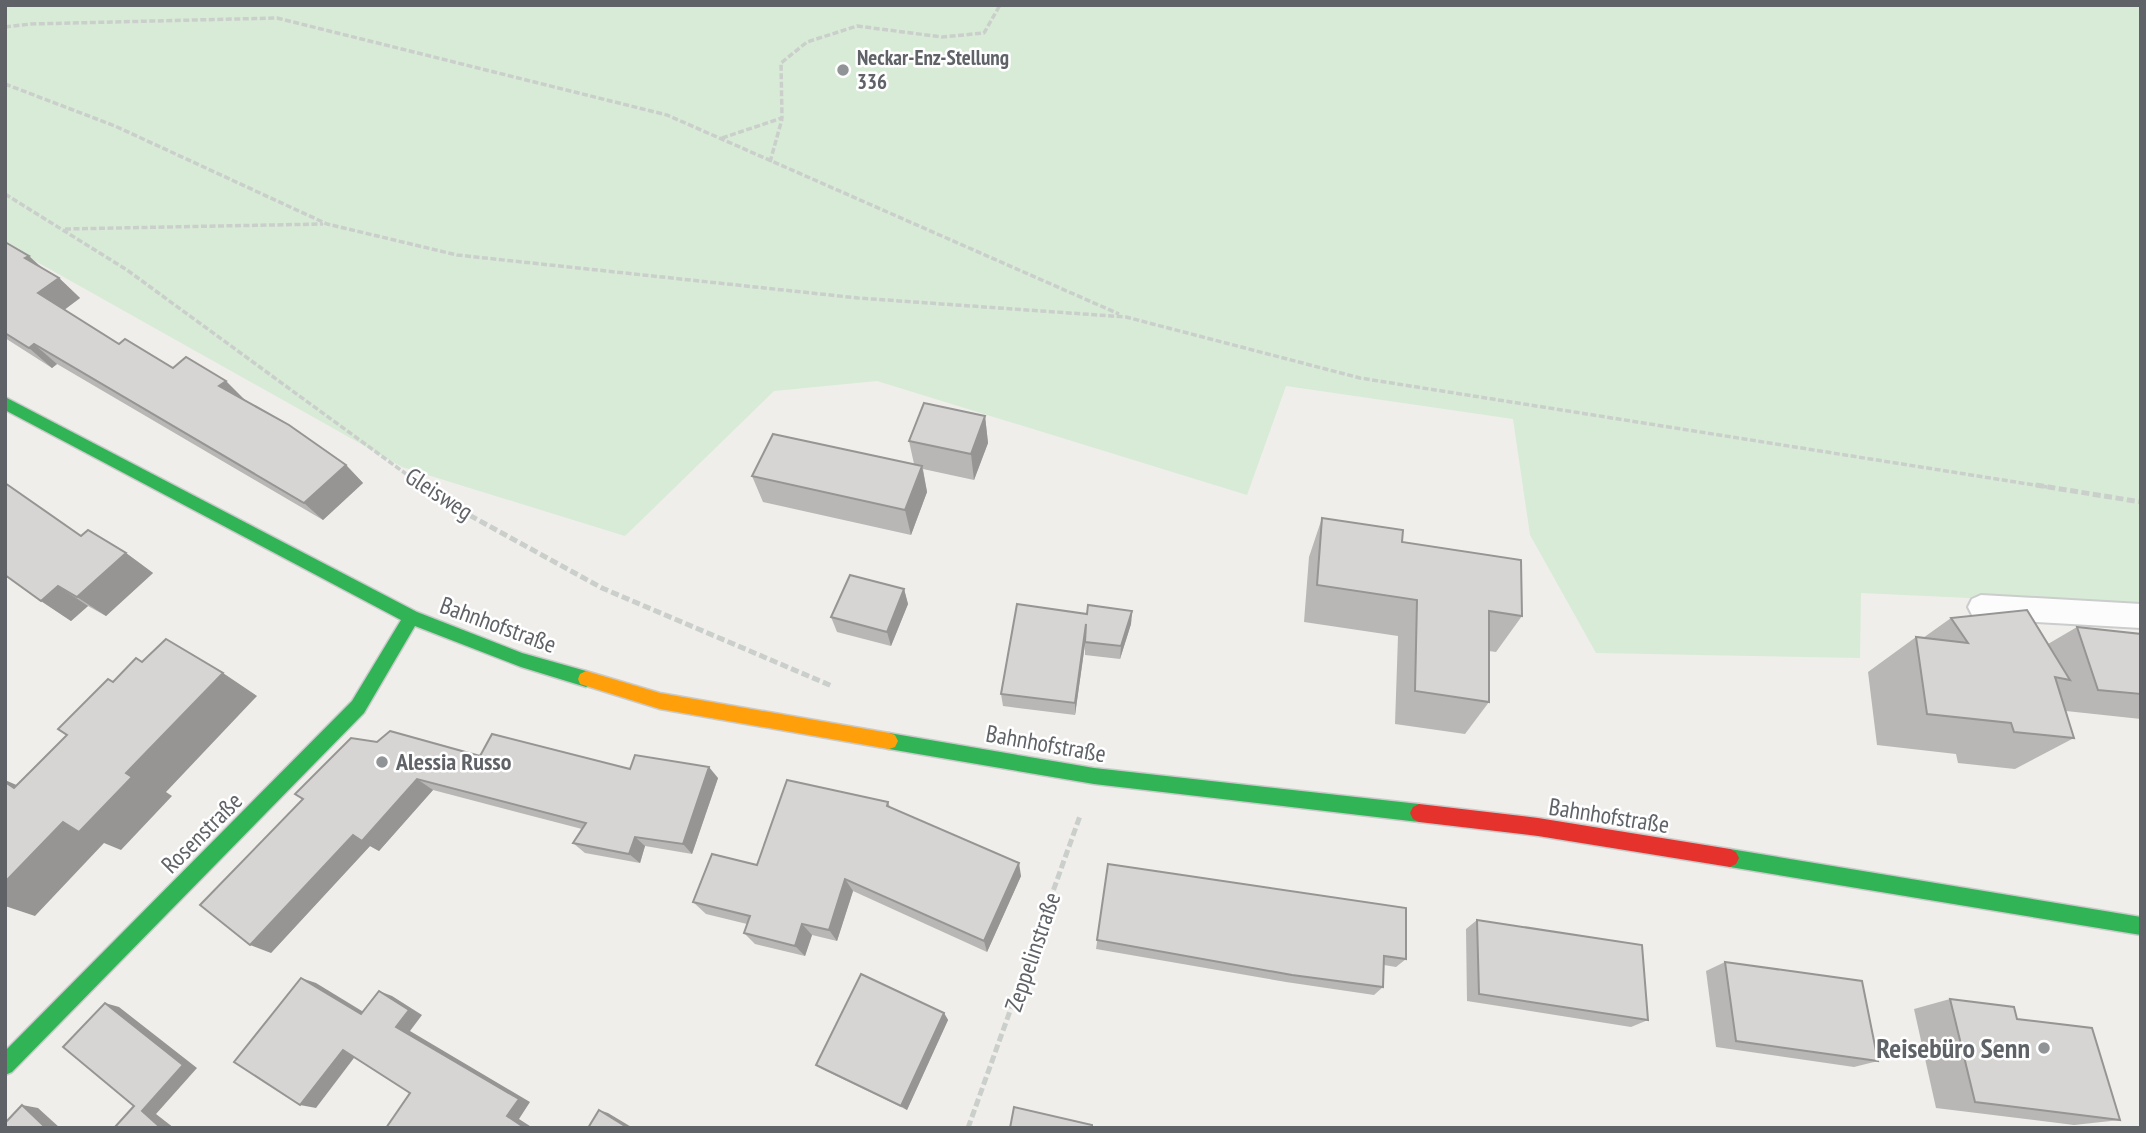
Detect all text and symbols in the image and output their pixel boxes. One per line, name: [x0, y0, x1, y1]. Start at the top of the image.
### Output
place label: Neckar-Enz-Stellung 336: [857, 44, 1009, 95]
marker: Neckar-Enz-Stellung 336: [835, 62, 851, 78]
street label: Gleisweg: [400, 460, 479, 527]
street label: Bahnhofstraße: [436, 589, 560, 660]
street label: Bahnhofstraße: [984, 718, 1109, 769]
place label: Alessia Russo: [395, 746, 512, 777]
marker: Alessia Russo: [374, 754, 390, 770]
street label: Rosenstraße: [155, 786, 249, 880]
street label: Bahnhofstraße: [1547, 791, 1671, 840]
street label: Zeppelinstraße: [998, 888, 1067, 1016]
place label: Reisebüro Senn: [1876, 1029, 2030, 1066]
marker: Reisebüro Senn: [2036, 1040, 2052, 1056]

